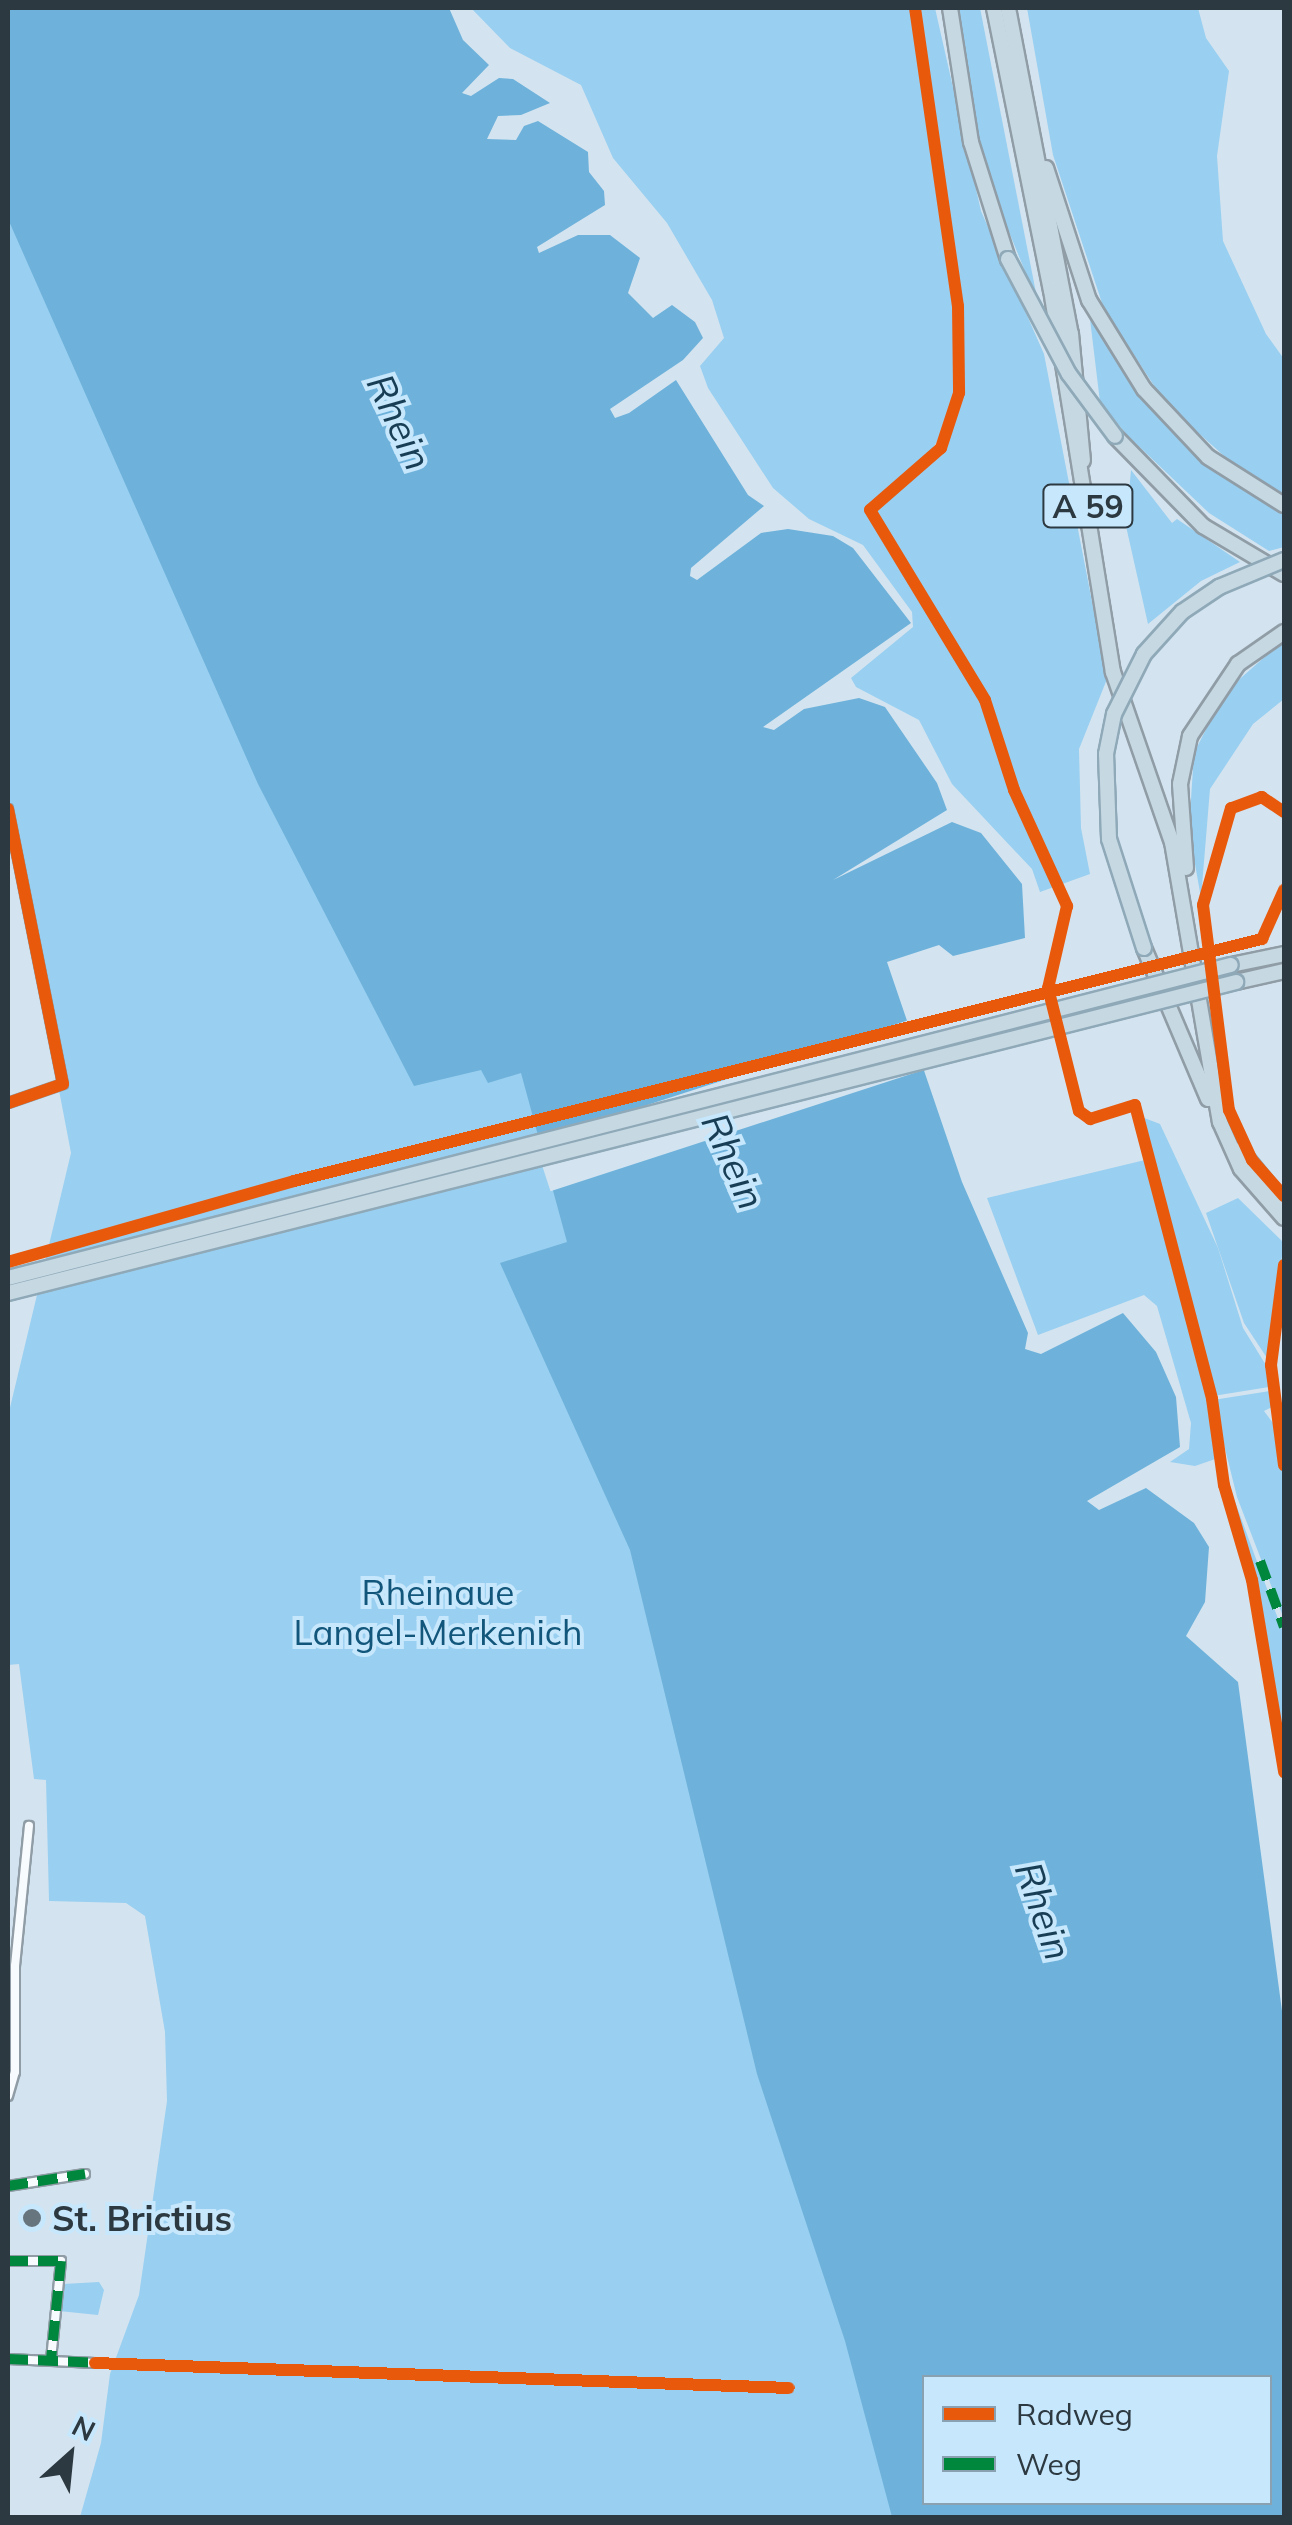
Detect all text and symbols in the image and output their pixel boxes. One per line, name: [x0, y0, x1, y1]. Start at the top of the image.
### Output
water label: Rhein: [357, 367, 441, 477]
road number: A 59: [1040, 479, 1136, 533]
water label: Rhein: [692, 1106, 774, 1216]
park label: Rheinaue Langel-Merkenich: [293, 1571, 583, 1653]
water label: Rhein: [1005, 1856, 1081, 1966]
place label: St. Brictius: [52, 2197, 232, 2239]
marker: St. Brictius: [21, 2207, 43, 2229]
legend: [922, 2375, 1272, 2505]
text: Radweg: [1016, 2395, 1133, 2433]
north arrow: [20, 2405, 120, 2505]
text: N: [66, 2407, 101, 2448]
text: Weg: [1016, 2445, 1082, 2483]

